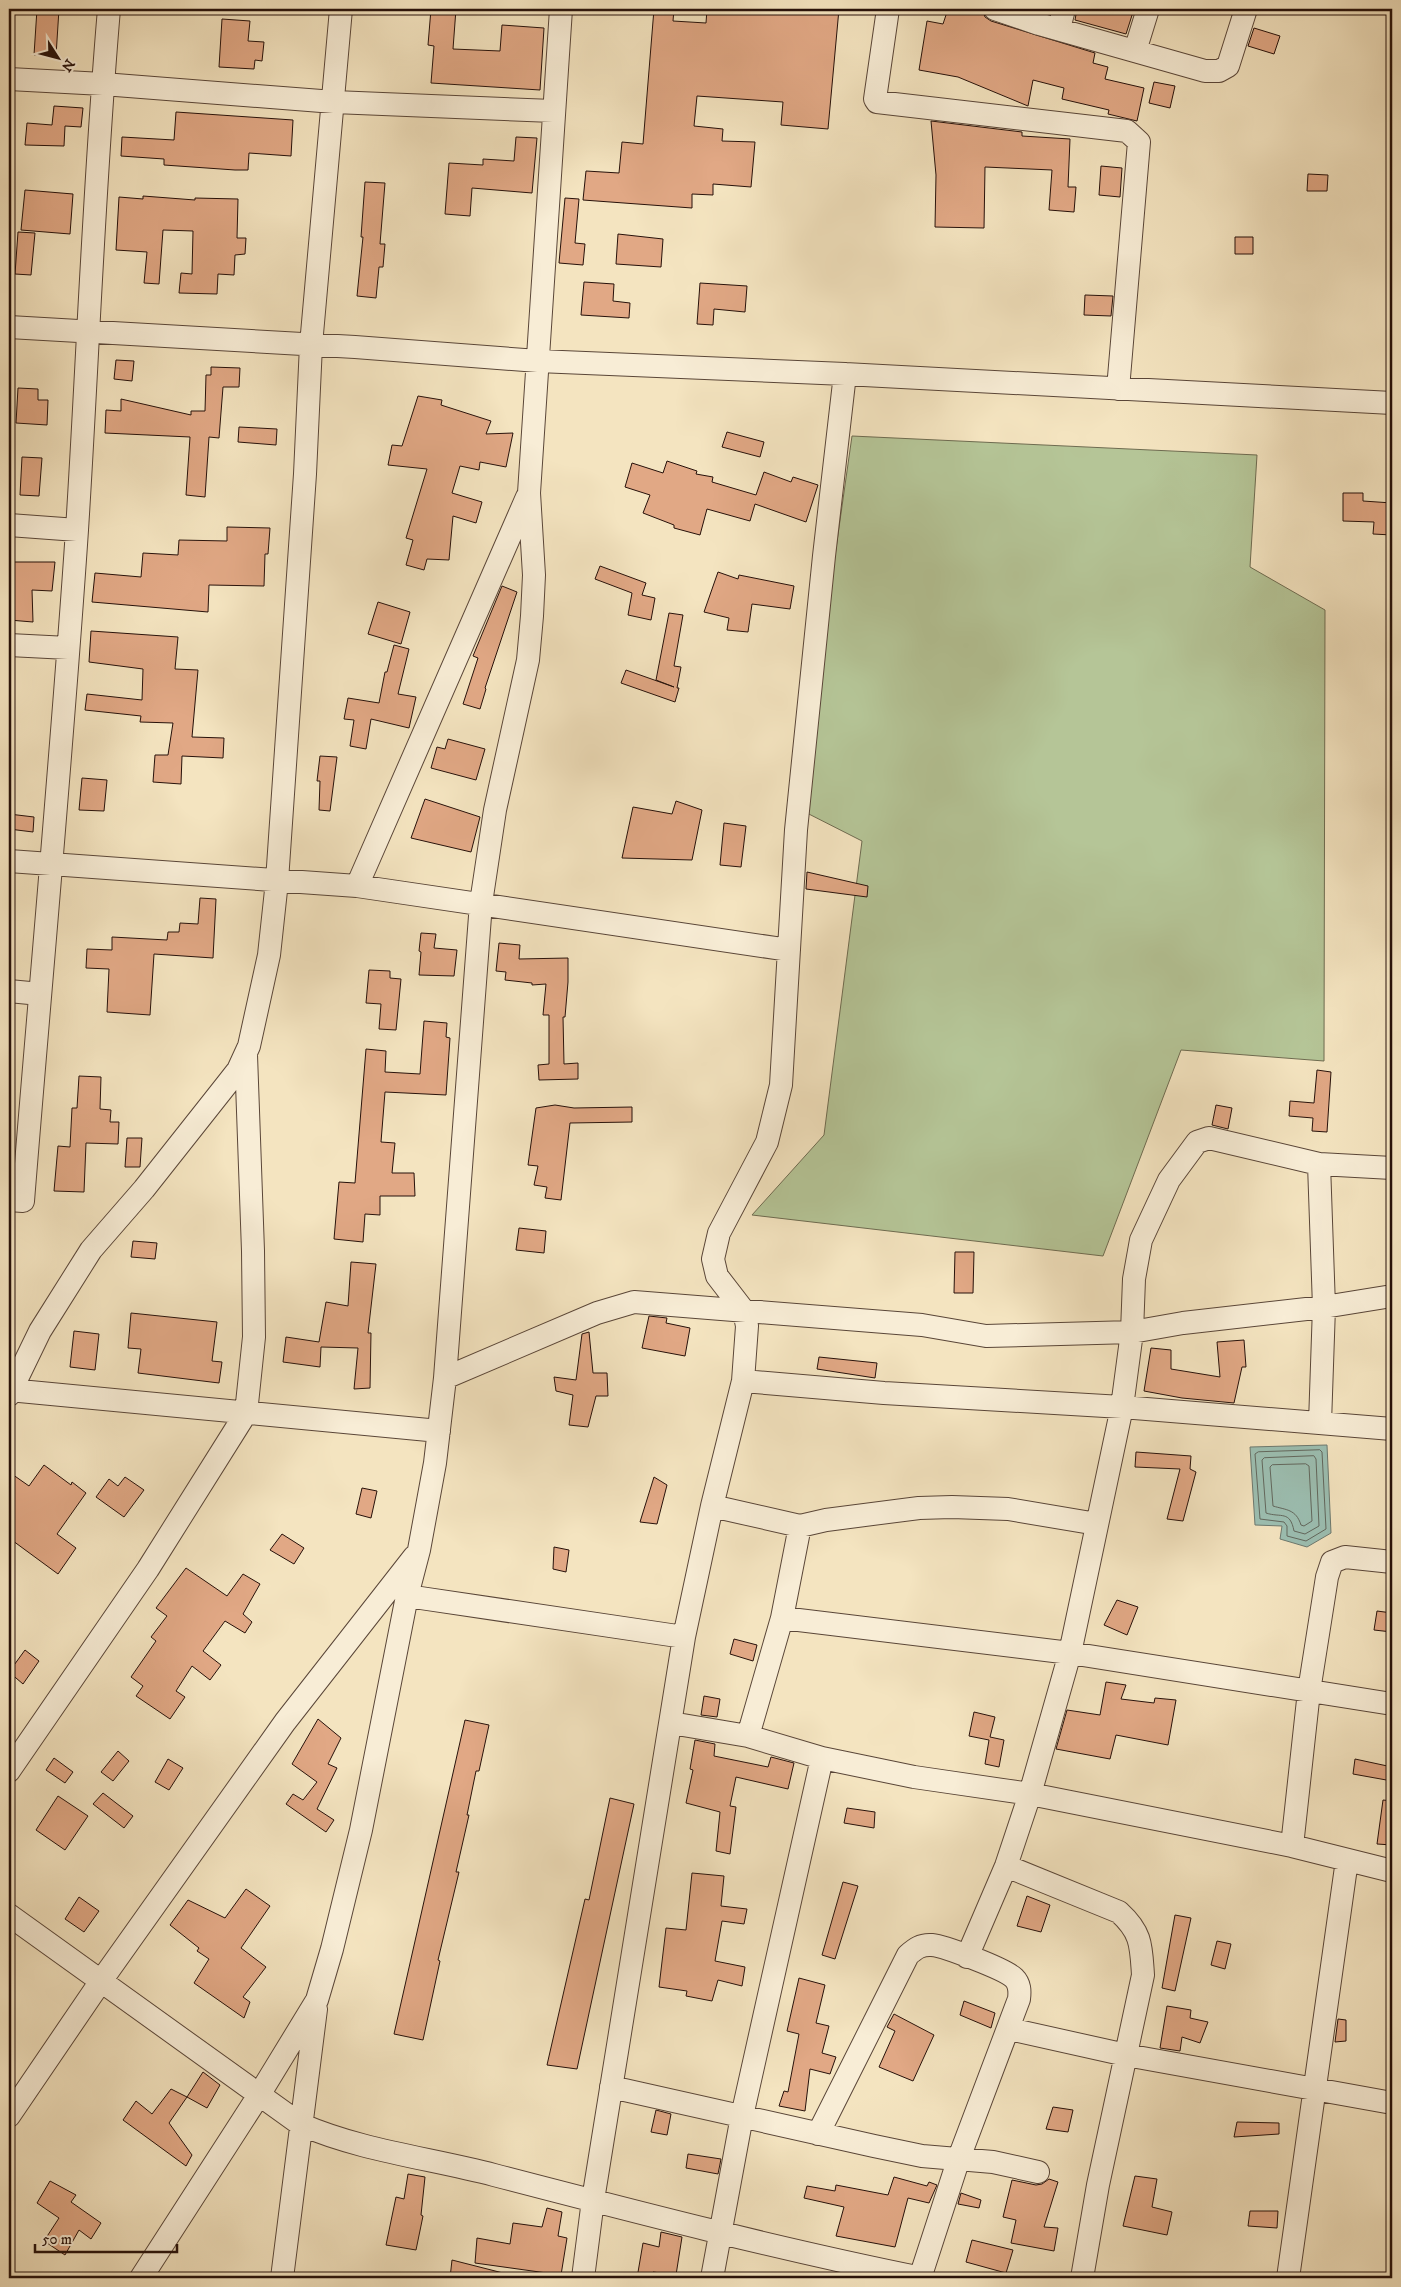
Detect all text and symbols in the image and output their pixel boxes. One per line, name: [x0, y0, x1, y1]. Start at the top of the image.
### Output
north arrow: [32, 32, 82, 82]
text: N: [57, 55, 78, 75]
scale bar: [35, 2222, 178, 2254]
text: 50 m: [42, 2230, 72, 2249]

